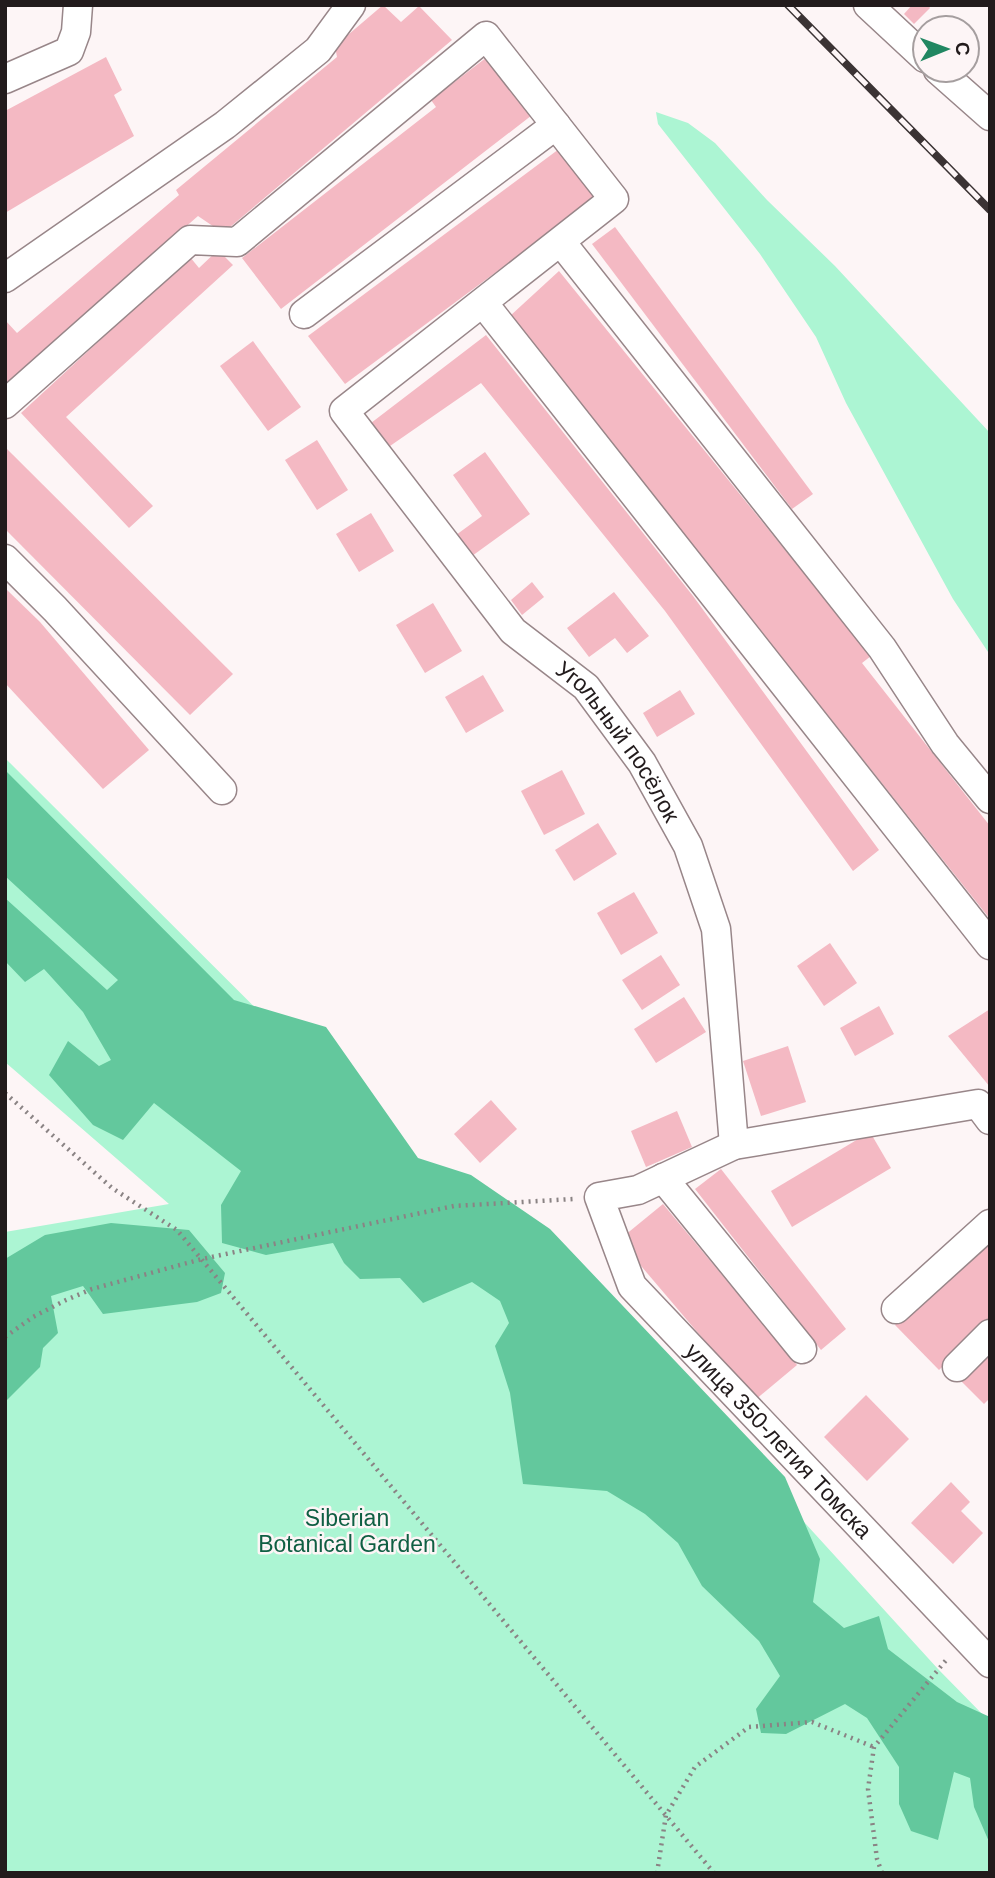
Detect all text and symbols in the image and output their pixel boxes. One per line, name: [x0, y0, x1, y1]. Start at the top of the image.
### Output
north arrow: [911, 14, 981, 84]
text: С: [952, 42, 973, 56]
street label: Угольный посёлок: [551, 656, 685, 827]
street label: улица 350-летия Томска: [680, 1338, 877, 1544]
park label: Siberian Botanical Garden: [258, 1505, 436, 1557]

